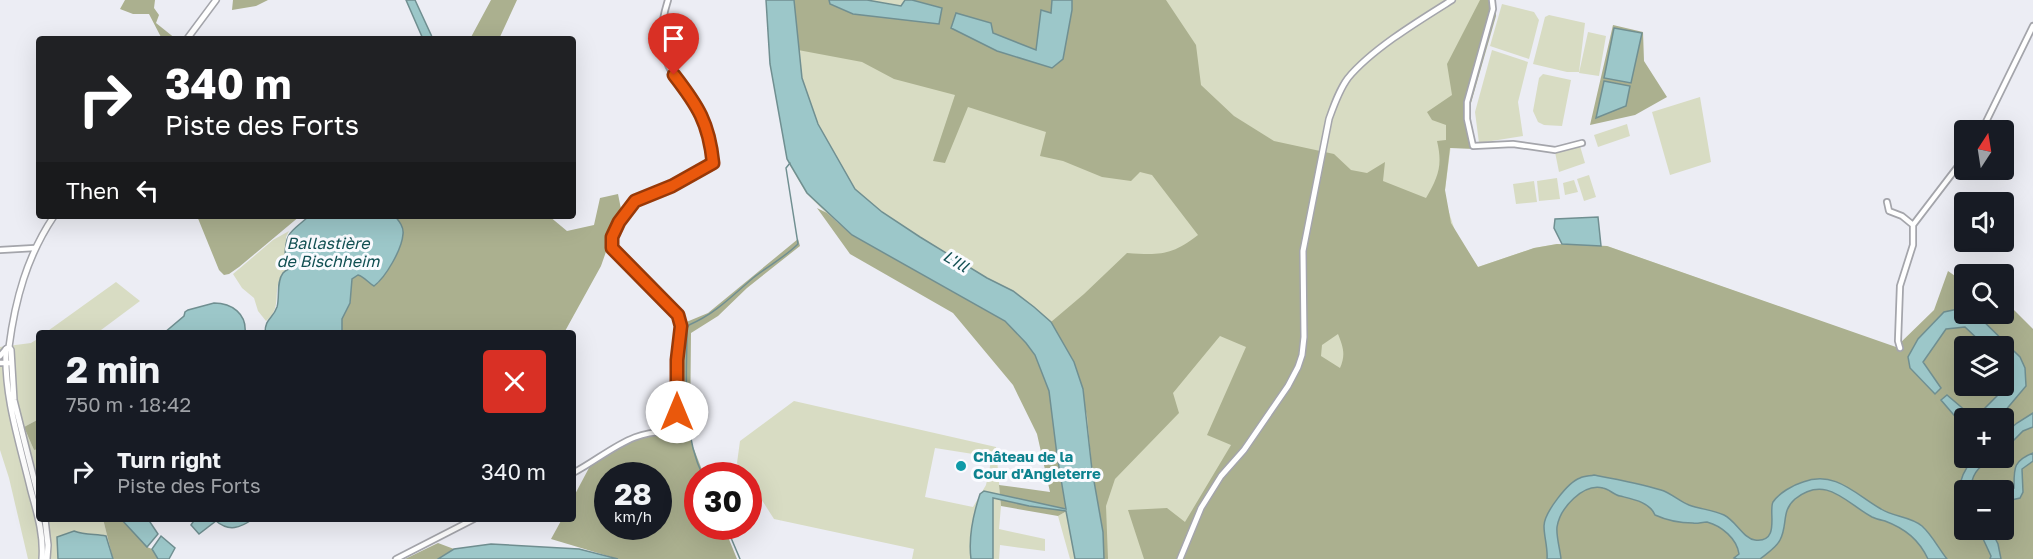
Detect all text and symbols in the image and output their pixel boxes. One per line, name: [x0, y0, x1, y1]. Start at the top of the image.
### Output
pin: [648, 13, 699, 75]
icon: arrive: [657, 22, 690, 55]
text: 340 m: [165, 58, 291, 108]
icon: right: [66, 60, 144, 138]
text: Piste des Forts: [165, 109, 359, 141]
north arrow: [1954, 120, 2014, 180]
map controls: [1954, 120, 2014, 540]
icon: left: [131, 174, 164, 207]
text: Then: [66, 177, 119, 204]
button: sound: [1954, 192, 2014, 252]
water label: Ballastière de Bischheim: [277, 233, 380, 271]
water label: L'Ill: [940, 246, 973, 277]
button: search: [1954, 264, 2014, 324]
button: layers: [1954, 336, 2014, 396]
text: 2 min: [66, 348, 160, 391]
button: close: [483, 350, 546, 413]
position arrow: [645, 380, 709, 444]
text: 750 m · 18:42: [66, 392, 191, 416]
button: +: [1954, 408, 2014, 468]
text: Turn right: [117, 446, 221, 473]
place label: Château de la Cour d'Angleterre: [973, 447, 1101, 482]
icon: right: [66, 455, 99, 488]
text: 340 m: [481, 458, 546, 485]
marker: Château de la Cour d'Angleterre: [954, 459, 968, 473]
speed limit sign: 30: [684, 462, 762, 540]
text: Piste des Forts: [117, 473, 261, 497]
text: 28: [614, 476, 652, 512]
button: −: [1954, 480, 2014, 540]
text: km/h: [614, 507, 652, 525]

